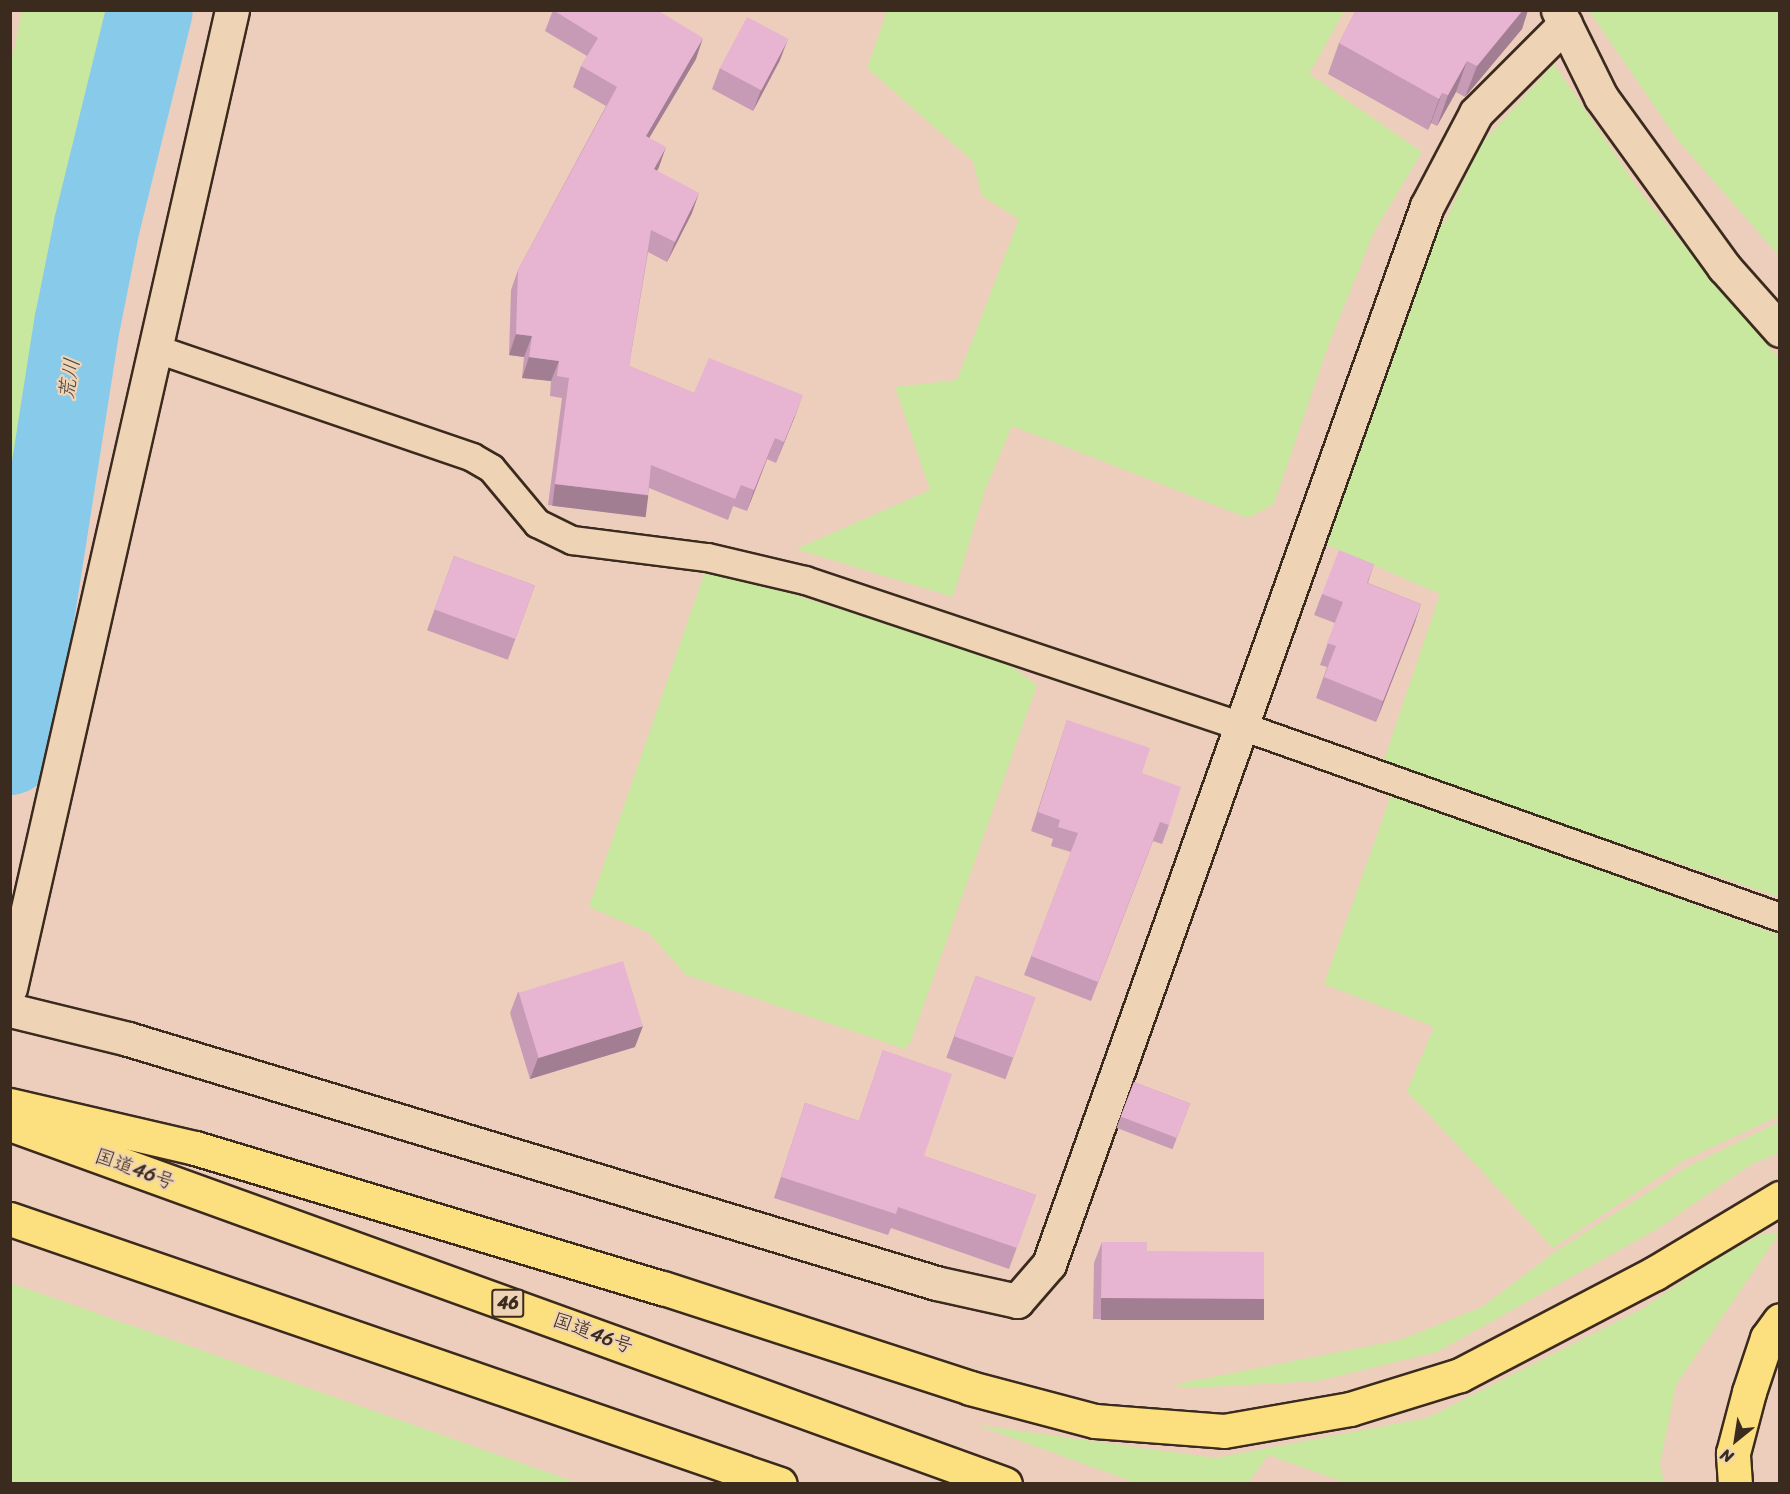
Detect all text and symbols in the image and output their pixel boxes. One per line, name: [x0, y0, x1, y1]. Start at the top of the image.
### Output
water label: 荒川: [53, 356, 85, 402]
street label: 国道46号: [91, 1143, 179, 1195]
road number: 46: [490, 1288, 526, 1318]
street label: 国道46号: [549, 1307, 637, 1359]
north arrow: [1706, 1410, 1766, 1470]
text: N: [1715, 1441, 1739, 1471]

